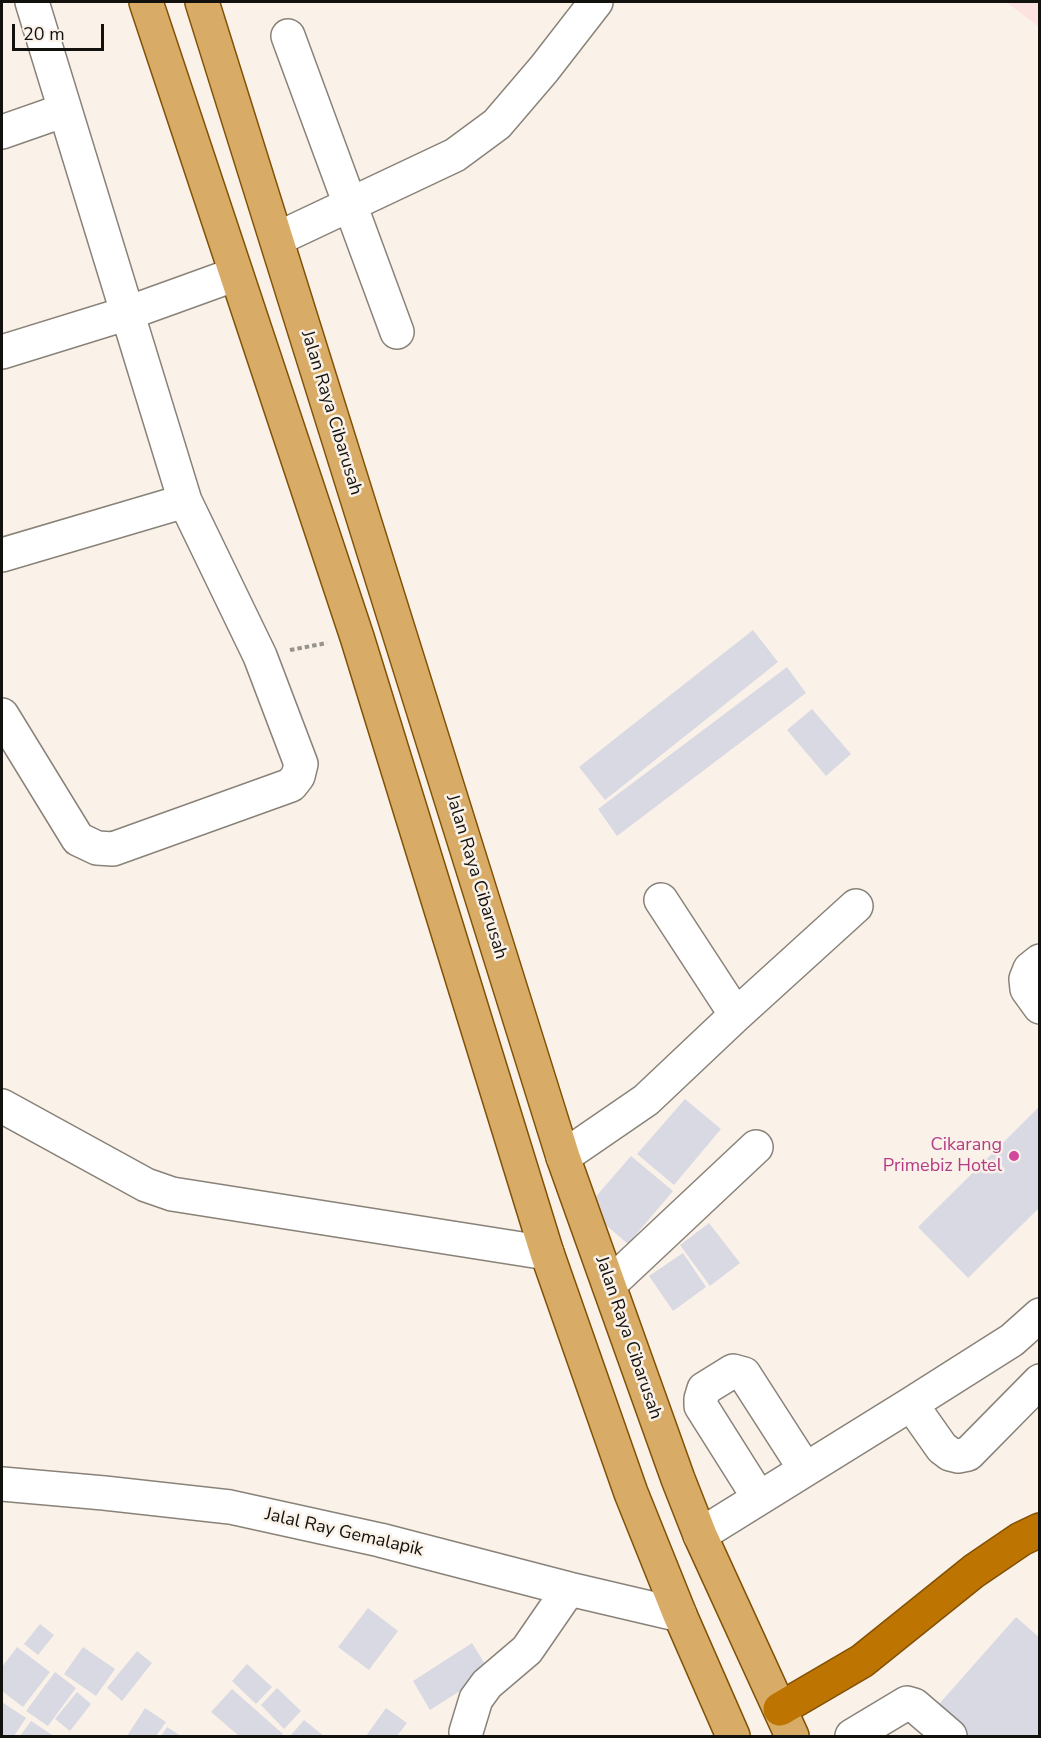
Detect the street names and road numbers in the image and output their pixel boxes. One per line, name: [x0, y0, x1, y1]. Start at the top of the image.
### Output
street label: Jalan Raya Cibarusah: [296, 328, 366, 498]
street label: Jalan Raya Cibarusah: [441, 792, 511, 962]
street label: Jalan Raya Cibarusah: [590, 1254, 666, 1422]
street label: Jalal Ray Gemalapik: [263, 1504, 425, 1562]

